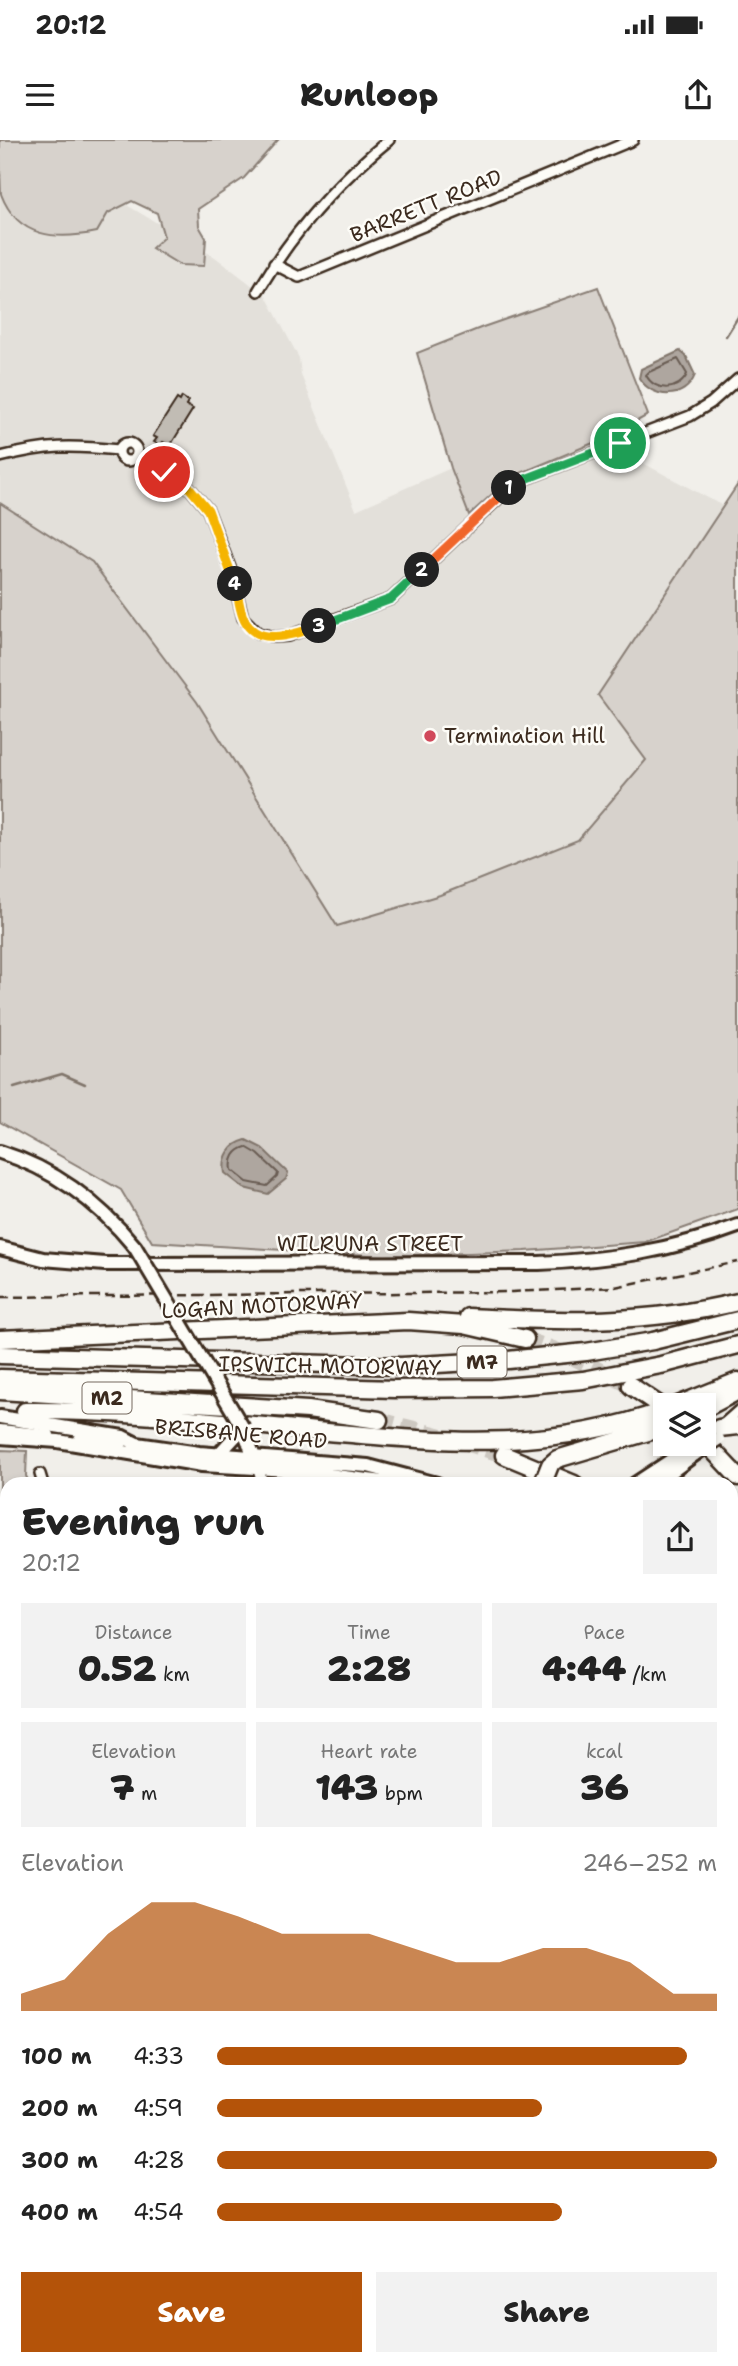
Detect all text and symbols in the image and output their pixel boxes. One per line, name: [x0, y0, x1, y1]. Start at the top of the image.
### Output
text: 20:12: [35, 7, 106, 42]
text: Runloop: [300, 73, 438, 116]
icon: menu: [21, 76, 59, 114]
icon: share: [679, 76, 717, 114]
street label: BARRETT ROAD: [346, 163, 506, 249]
pin: [590, 413, 650, 473]
icon: arrive: [601, 424, 639, 462]
pin: [134, 442, 194, 502]
icon: check: [145, 453, 183, 491]
pin: 1: [491, 470, 526, 506]
text: 1: [504, 475, 513, 500]
pin: 2: [404, 552, 440, 588]
text: 2: [415, 557, 428, 582]
pin: 4: [218, 566, 252, 602]
text: 4: [228, 571, 241, 596]
pin: 3: [302, 608, 336, 644]
text: 3: [312, 613, 325, 638]
place label: Termination Hill: [444, 722, 606, 750]
marker: Termination Hill: [422, 728, 438, 744]
street label: WILRUNA STREET: [277, 1230, 463, 1258]
street label: LOGAN MOTORWAY: [161, 1287, 364, 1325]
road number: M7: [458, 1346, 506, 1378]
street label: IPSWICH MOTORWAY: [218, 1350, 442, 1382]
road number: M2: [82, 1382, 132, 1414]
map controls: [653, 1393, 716, 1456]
button: layers: [653, 1393, 716, 1456]
street label: BRISBANE ROAD: [154, 1413, 328, 1455]
text: Evening run: [21, 1496, 264, 1547]
button: share: [643, 1500, 717, 1574]
text: 20:12: [21, 1548, 81, 1578]
text: Distance: [95, 1620, 173, 1645]
text: Time: [347, 1620, 391, 1645]
text: Pace: [583, 1620, 625, 1645]
text: 0.52: [78, 1645, 156, 1692]
text: 2:28: [327, 1645, 411, 1692]
text: 4:44: [542, 1645, 626, 1692]
text: km: [156, 1662, 190, 1687]
text: /km: [626, 1662, 667, 1687]
text: Elevation: [91, 1739, 176, 1764]
text: Heart rate: [321, 1739, 417, 1764]
text: kcal: [586, 1739, 623, 1764]
text: 7: [110, 1764, 134, 1811]
text: 143: [315, 1764, 378, 1811]
text: 36: [580, 1764, 629, 1811]
text: m: [134, 1781, 157, 1806]
text: bpm: [378, 1781, 423, 1806]
text: Elevation: [21, 1848, 124, 1878]
text: 246–252 m: [582, 1848, 717, 1878]
text: 100 m: [21, 2041, 92, 2071]
text: 4:33: [133, 2041, 184, 2071]
text: 200 m: [21, 2093, 98, 2123]
text: 4:59: [133, 2093, 183, 2123]
text: 300 m: [21, 2145, 98, 2175]
text: 4:28: [133, 2145, 185, 2175]
text: 400 m: [21, 2197, 98, 2227]
text: 4:54: [133, 2197, 184, 2227]
button: Save: [21, 2272, 362, 2352]
button: Share: [376, 2272, 717, 2352]

